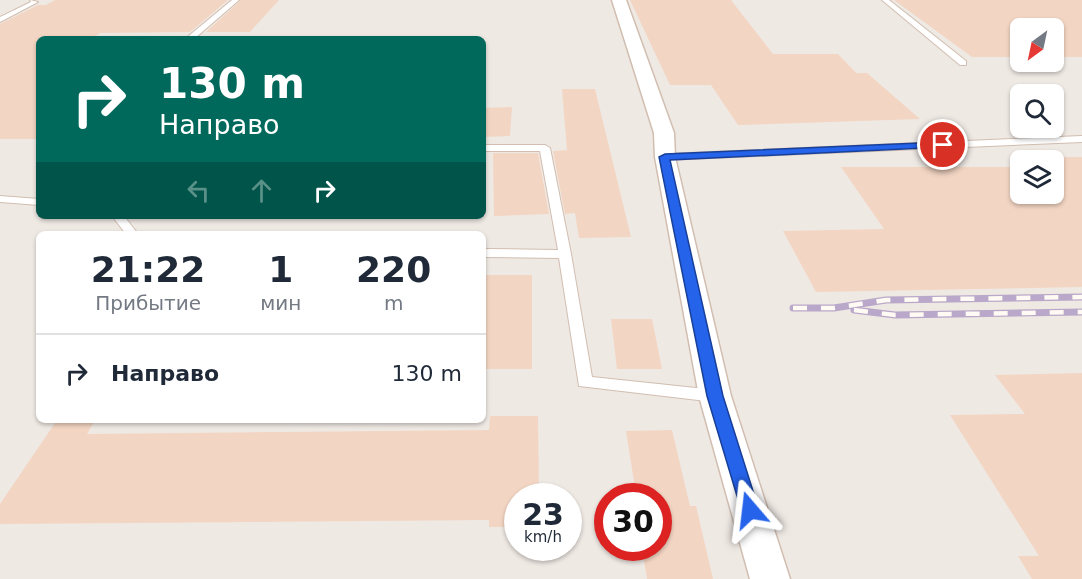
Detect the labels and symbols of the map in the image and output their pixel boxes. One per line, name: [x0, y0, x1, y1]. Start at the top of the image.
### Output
north arrow: [1010, 18, 1064, 72]
pin: [917, 119, 968, 170]
position arrow: [718, 478, 782, 542]
speed limit sign: 30: [594, 483, 672, 561]

